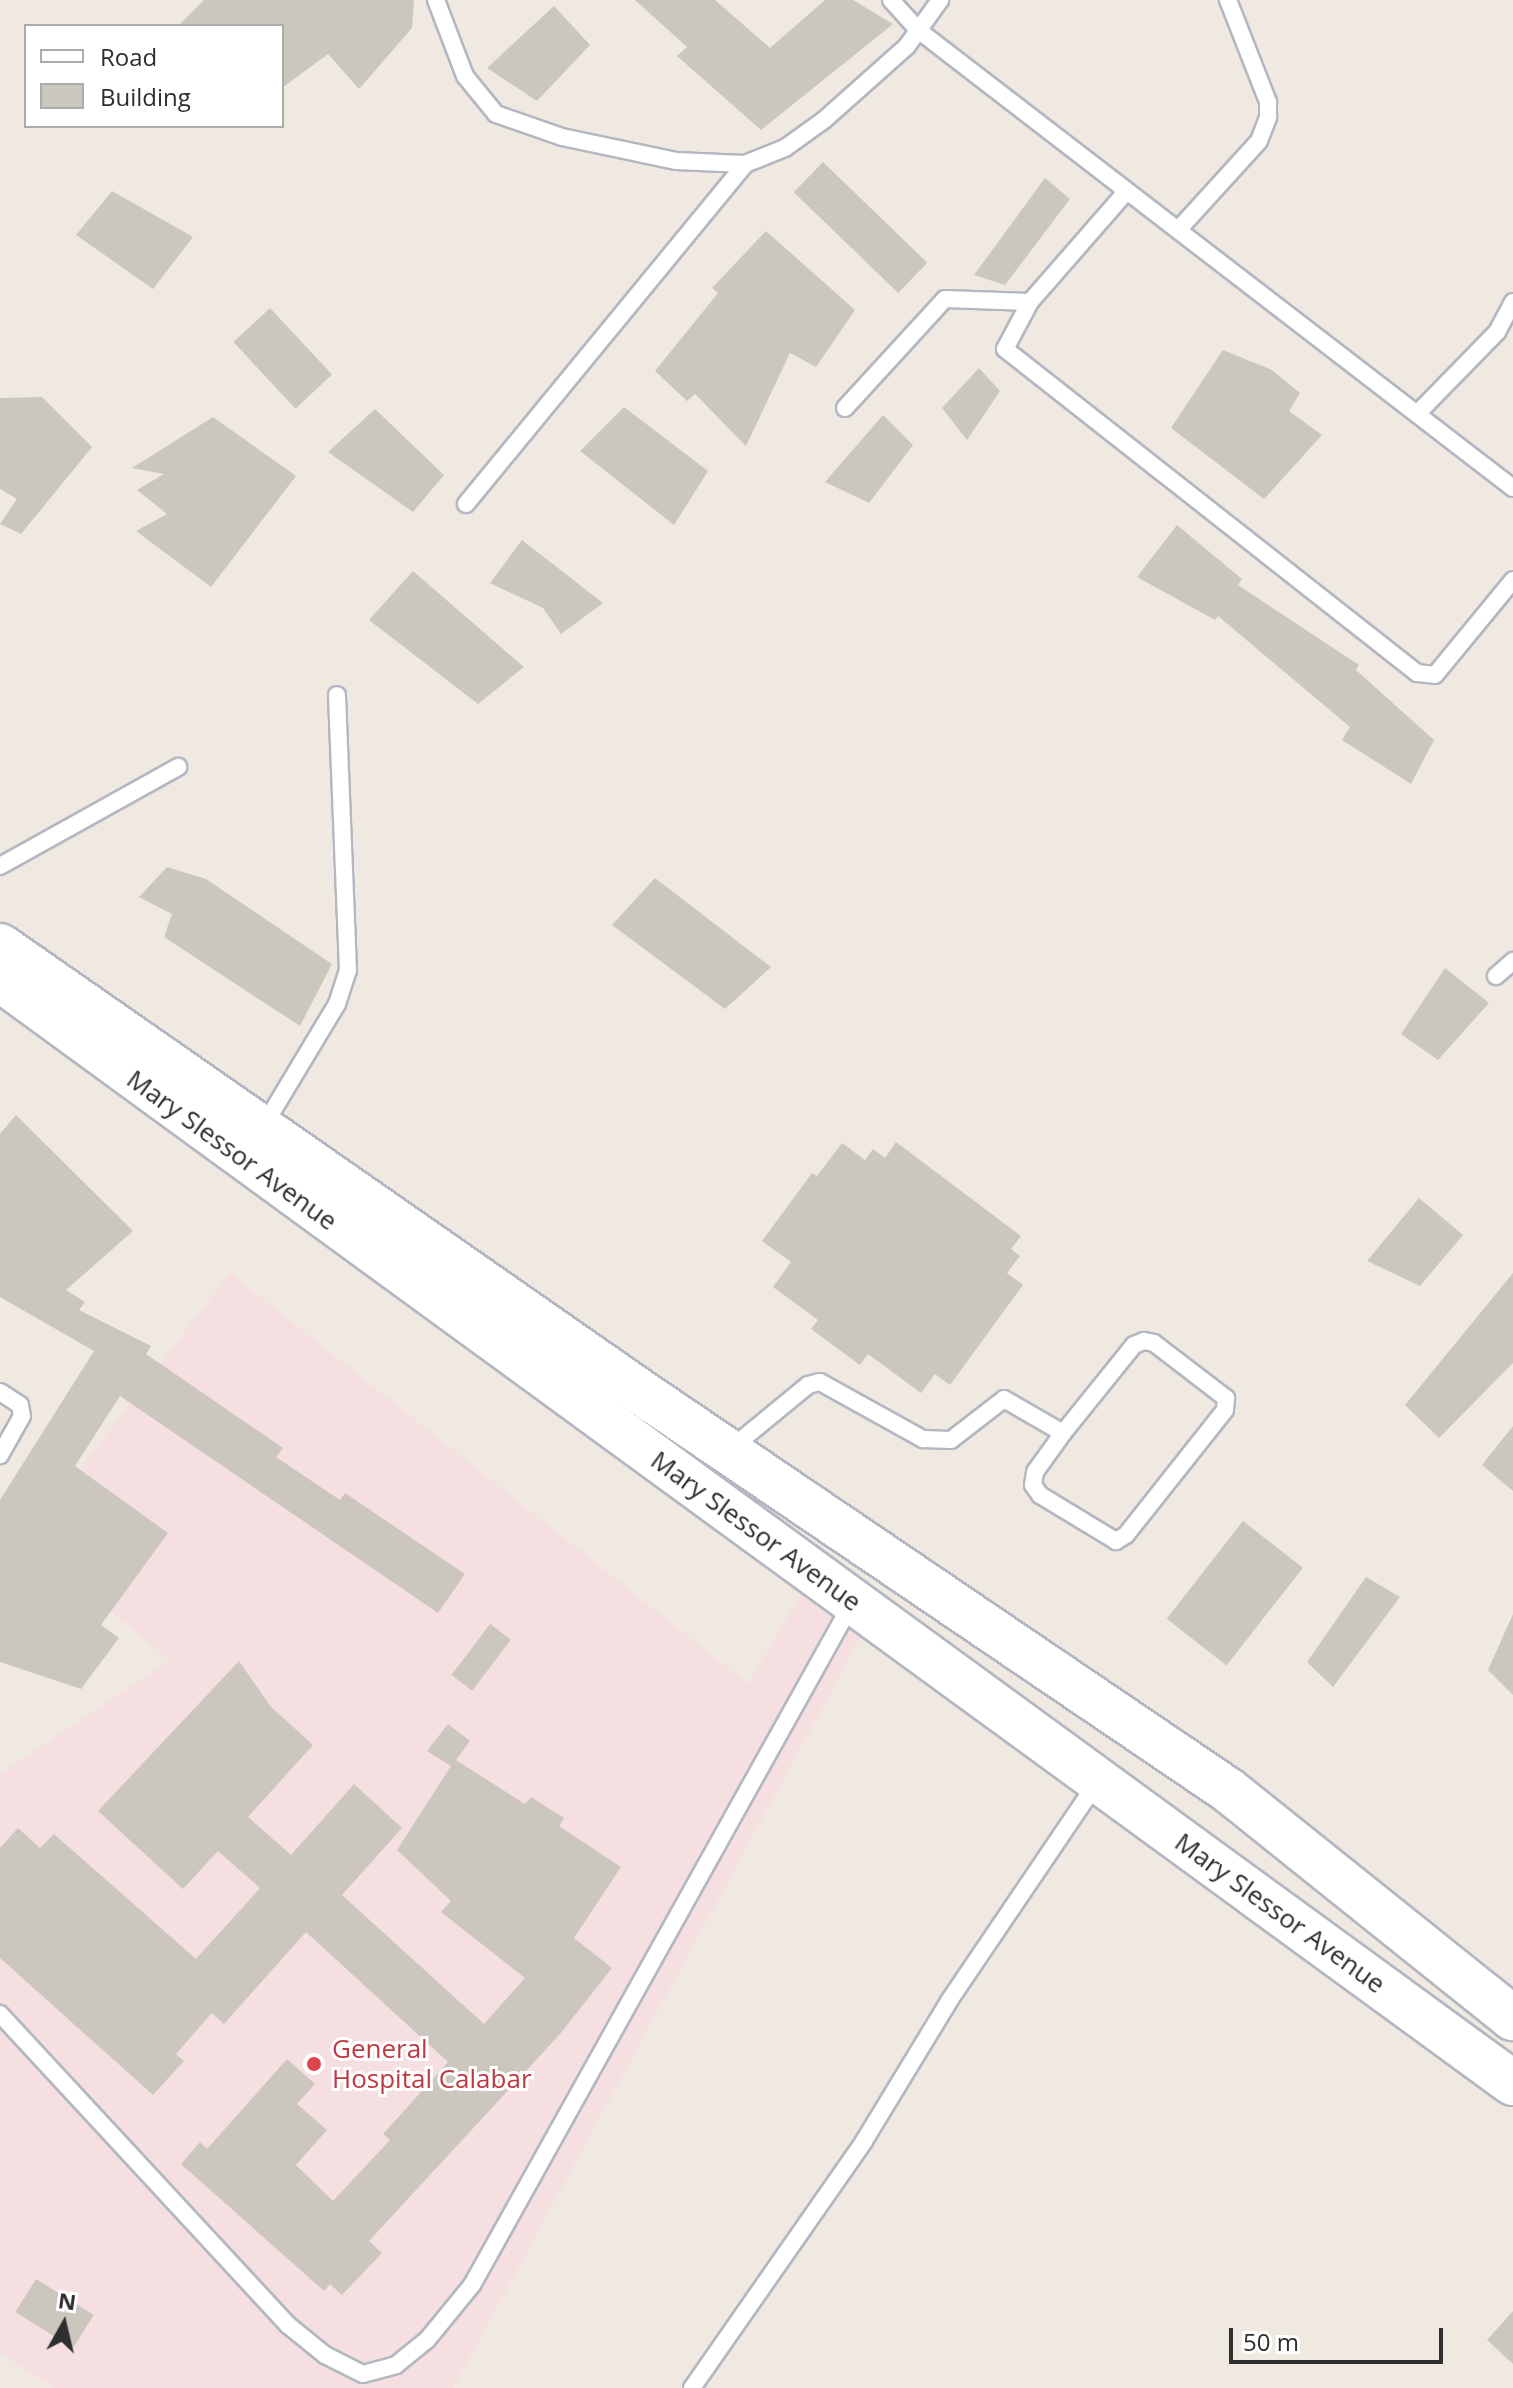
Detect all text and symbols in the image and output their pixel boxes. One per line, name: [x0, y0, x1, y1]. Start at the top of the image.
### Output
legend: [24, 24, 284, 128]
text: Road: [100, 40, 157, 73]
text: Building: [100, 80, 191, 113]
street label: Mary Slessor Avenue: [121, 1063, 343, 1237]
street label: Mary Slessor Avenue: [645, 1444, 867, 1618]
street label: Mary Slessor Avenue: [1169, 1826, 1391, 2000]
place label: General Hospital Calabar: [332, 2033, 532, 2094]
marker: General Hospital Calabar: [303, 2053, 325, 2075]
north arrow: [24, 2284, 104, 2364]
text: N: [56, 2284, 78, 2316]
scale bar: [1233, 2312, 1447, 2362]
text: 50 m: [1243, 2325, 1299, 2358]

